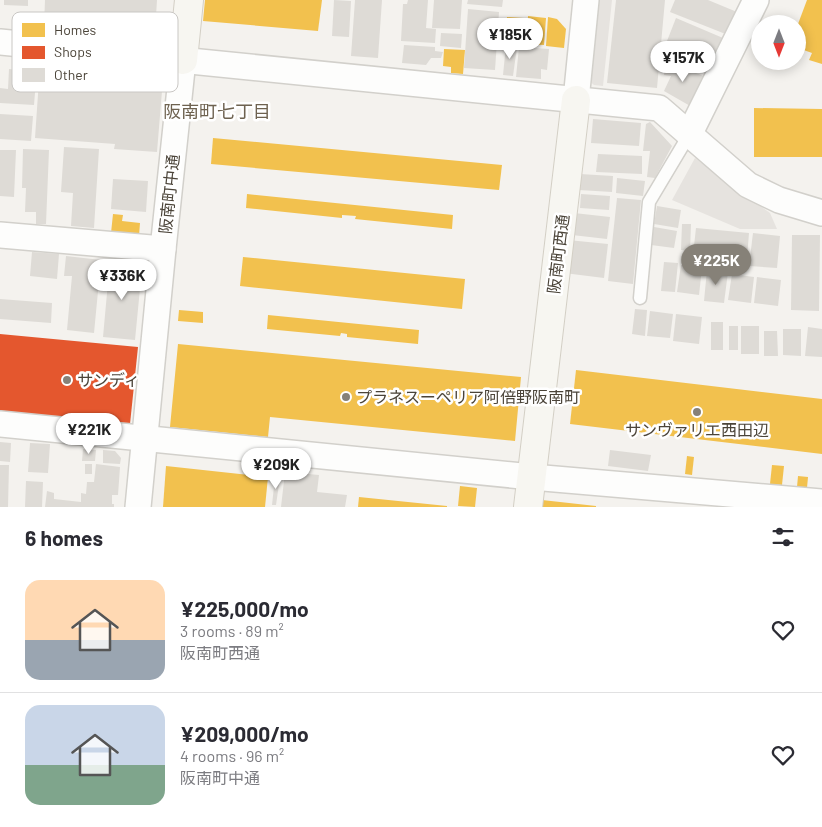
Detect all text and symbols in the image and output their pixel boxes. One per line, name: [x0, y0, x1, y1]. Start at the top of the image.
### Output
legend: [12, 12, 178, 92]
north arrow: [751, 15, 806, 70]
map controls: [751, 15, 806, 70]
pin: ¥185K: [475, 18, 545, 60]
text: Homes: [54, 21, 97, 38]
text: ¥185K: [488, 24, 532, 43]
pin: ¥157K: [648, 41, 718, 83]
text: Shops: [54, 43, 92, 60]
text: ¥157K: [661, 47, 705, 66]
text: Other: [54, 66, 88, 83]
district label: 阪南町七丁目: [163, 100, 271, 122]
street label: 阪南町中通: [155, 153, 182, 235]
street label: 阪南町西通: [543, 213, 572, 295]
pin: ¥225K: [681, 244, 751, 286]
text: ¥225K: [692, 250, 740, 269]
pin: ¥336K: [87, 258, 157, 301]
text: ¥336K: [99, 265, 145, 284]
place label: サンディ: [77, 370, 140, 389]
marker: サンディ: [61, 374, 73, 386]
place label: プラネスーペリア阿倍野阪南町: [356, 387, 580, 406]
marker: プラネスーペリア阿倍野阪南町: [340, 391, 352, 403]
marker: サンヴァリエ西田辺: [691, 406, 703, 418]
pin: ¥221K: [54, 412, 124, 455]
text: ¥221K: [67, 419, 111, 438]
place label: サンヴァリエ西田辺: [625, 420, 769, 439]
pin: ¥209K: [241, 448, 311, 490]
text: ¥209K: [252, 454, 300, 473]
icon: filters: [769, 523, 797, 551]
text: 6 homes: [25, 525, 103, 550]
text: ¥225,000/mo: [180, 596, 309, 621]
icon: home: [65, 600, 125, 660]
icon: heart: [769, 616, 797, 644]
text: 3 rooms · 89 m²: [180, 621, 284, 640]
text: 阪南町西通: [180, 643, 260, 662]
text: ¥209,000/mo: [180, 721, 309, 746]
icon: home: [65, 725, 125, 785]
icon: heart: [769, 741, 797, 769]
text: 4 rooms · 96 m²: [180, 746, 284, 765]
text: 阪南町中通: [180, 768, 260, 787]

